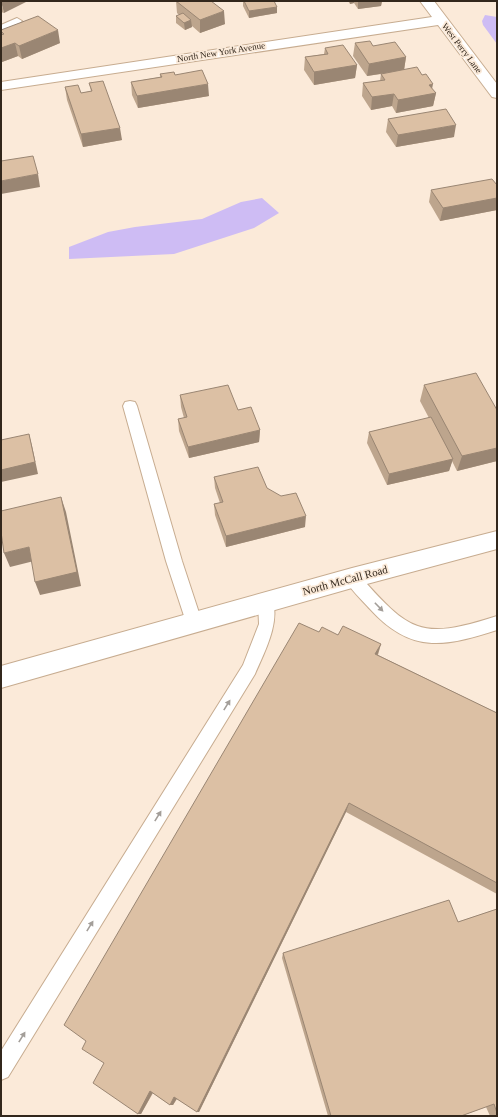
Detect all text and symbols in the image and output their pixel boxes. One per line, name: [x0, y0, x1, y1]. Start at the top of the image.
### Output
street label: West Perry Lane: [440, 21, 484, 75]
street label: North New York Avenue: [176, 40, 266, 64]
street label: North McCall Road: [301, 563, 389, 597]
one-way arrow: [374, 602, 384, 612]
one-way arrow: [223, 699, 230, 711]
one-way arrow: [155, 810, 162, 821]
one-way arrow: [86, 921, 94, 931]
one-way arrow: [18, 1031, 25, 1043]

